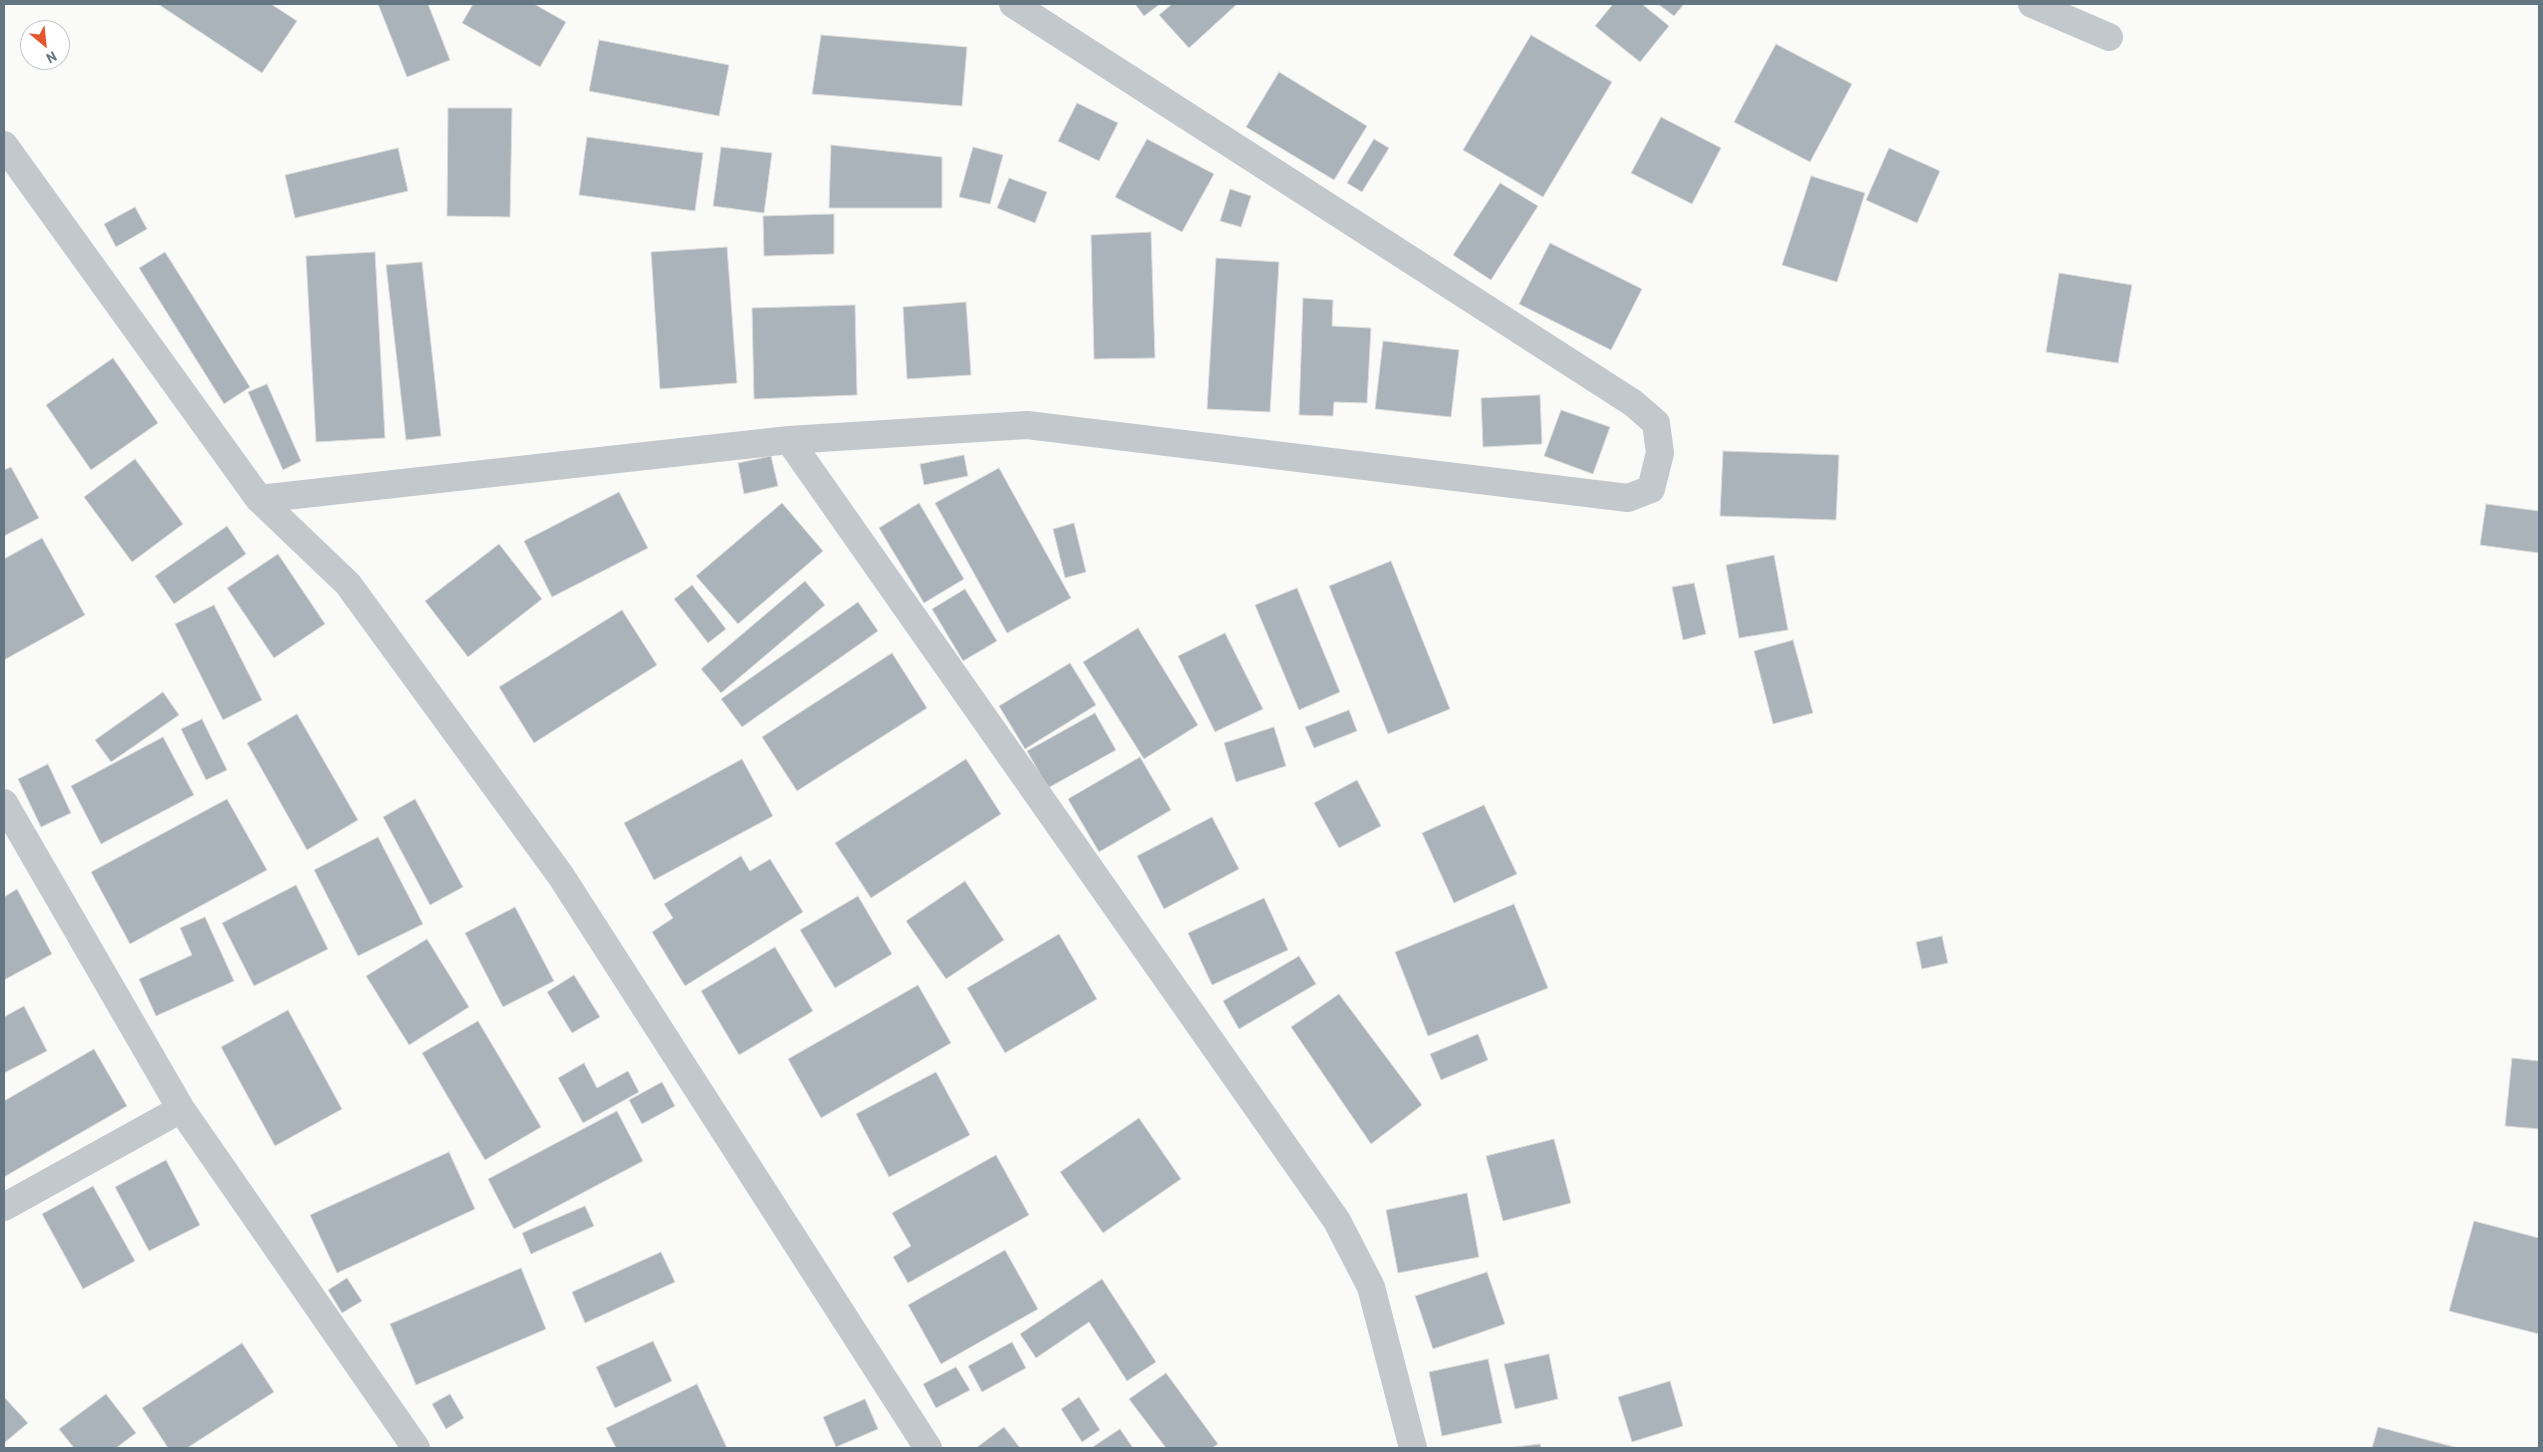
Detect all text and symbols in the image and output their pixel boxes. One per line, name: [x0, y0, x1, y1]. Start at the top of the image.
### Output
north arrow: [20, 20, 70, 70]
text: N: [44, 48, 60, 67]

